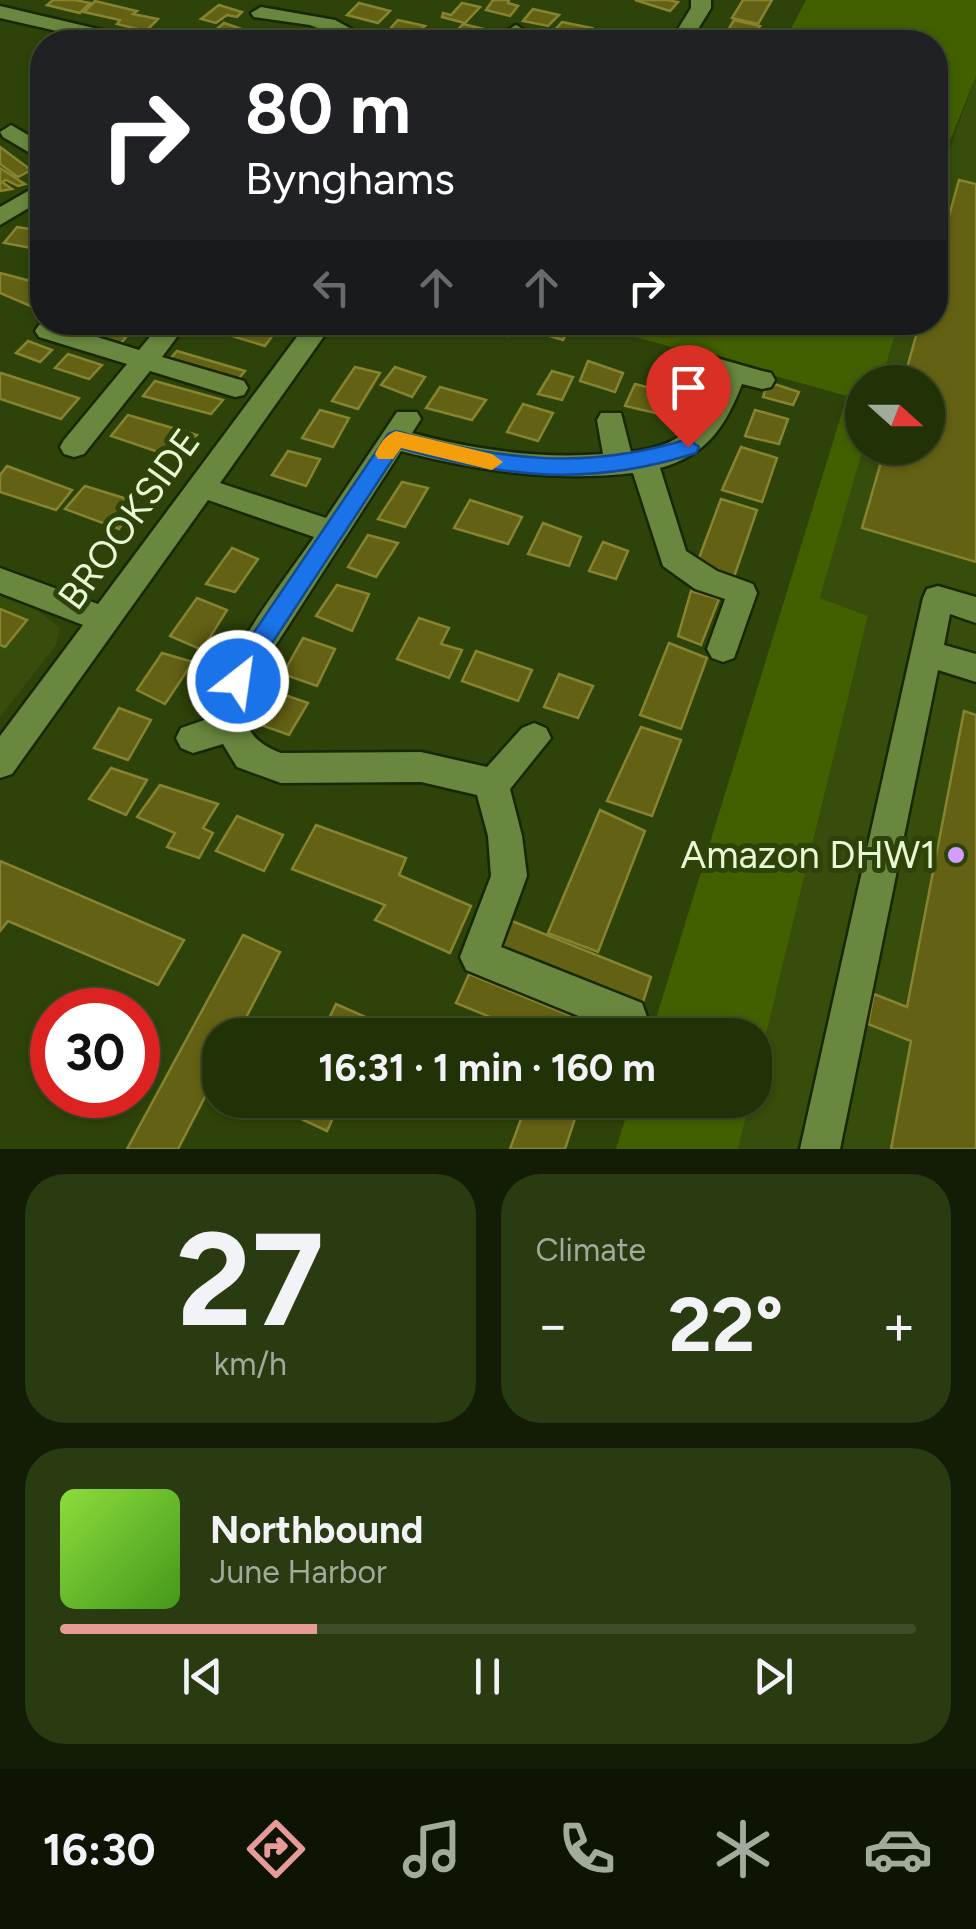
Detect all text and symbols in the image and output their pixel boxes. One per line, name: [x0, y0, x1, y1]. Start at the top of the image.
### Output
text: 80 m: [245, 66, 411, 151]
icon: right: [80, 70, 210, 200]
text: Bynghams: [245, 151, 455, 205]
icon: left: [304, 260, 359, 315]
icon: ahead: [409, 260, 464, 315]
icon: ahead: [514, 260, 569, 315]
icon: right: [619, 260, 674, 315]
pin: [646, 345, 731, 448]
icon: arrive: [661, 360, 716, 415]
north arrow: [845, 365, 945, 465]
map controls: [845, 365, 945, 465]
street label: BROOKSIDE: [48, 420, 210, 618]
position arrow: [186, 629, 290, 733]
place label: Amazon DHW1: [680, 832, 936, 878]
marker: Amazon DHW1: [945, 844, 967, 866]
speed limit sign: 30: [30, 988, 160, 1118]
text: 16:31 · 1 min · 160 m: [318, 1045, 656, 1091]
text: 27: [176, 1202, 324, 1358]
text: Climate: [536, 1231, 646, 1269]
text: 22°: [668, 1280, 783, 1370]
text: −: [536, 1292, 570, 1358]
text: +: [882, 1292, 916, 1358]
text: km/h: [214, 1345, 287, 1383]
text: Northbound: [210, 1507, 423, 1553]
text: June Harbor: [210, 1553, 387, 1591]
icon: previous: [175, 1649, 230, 1704]
icon: pause: [460, 1649, 515, 1704]
icon: next: [746, 1649, 801, 1704]
icon: directions: [241, 1814, 311, 1884]
icon: music: [397, 1814, 467, 1884]
icon: phone: [552, 1814, 622, 1884]
icon: climate: [708, 1814, 778, 1884]
icon: car: [863, 1814, 933, 1884]
text: 16:30: [43, 1822, 156, 1876]

